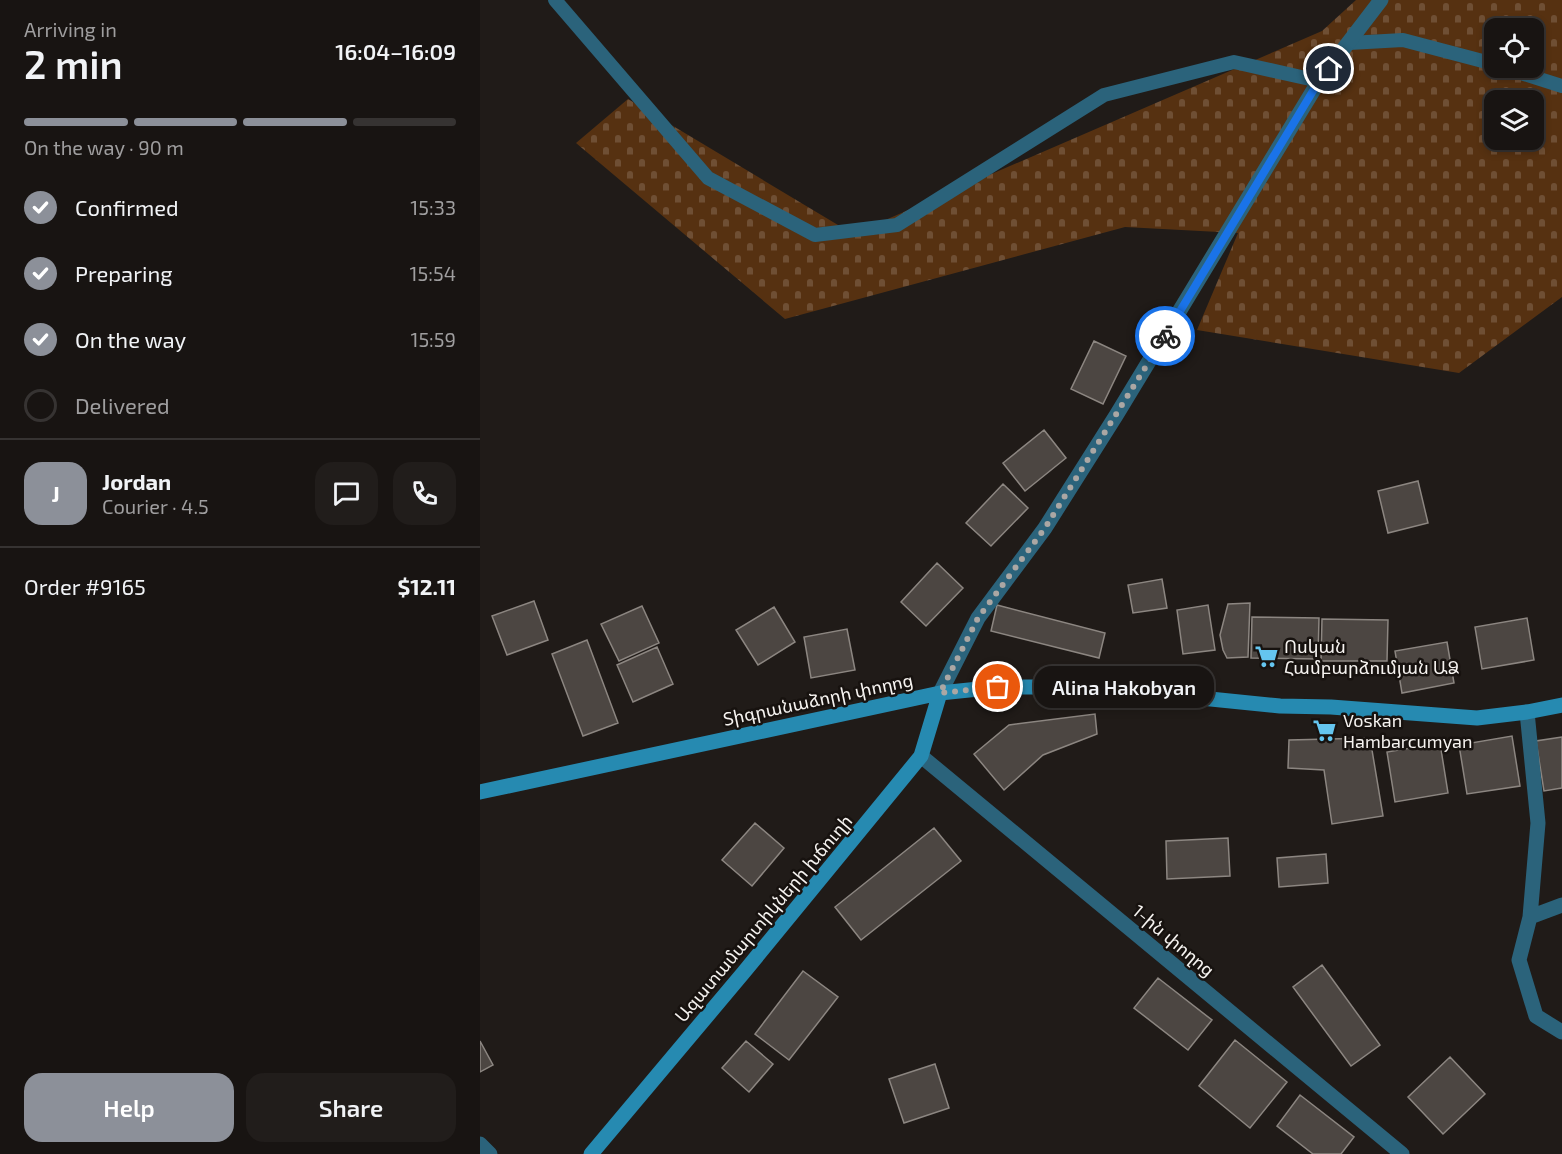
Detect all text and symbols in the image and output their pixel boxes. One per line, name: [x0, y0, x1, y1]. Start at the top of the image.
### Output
text: Arriving in: [24, 17, 117, 41]
map controls: [1484, 18, 1544, 150]
button: locate: [1484, 18, 1544, 78]
text: 16:04–16:09: [335, 38, 456, 64]
text: 2 min: [24, 40, 123, 87]
pin: [1303, 43, 1354, 94]
icon: home: [1312, 52, 1345, 85]
button: layers: [1484, 90, 1544, 150]
text: On the way · 90 m: [24, 135, 184, 159]
icon: check: [24, 191, 57, 224]
text: Confirmed: [75, 194, 179, 220]
text: 15:33: [410, 195, 456, 219]
icon: check: [24, 257, 57, 290]
text: Preparing: [75, 260, 173, 286]
text: 15:54: [410, 261, 456, 285]
courier: [1135, 306, 1195, 366]
icon: bike: [1149, 320, 1182, 353]
icon: check: [24, 323, 57, 356]
text: On the way: [75, 326, 186, 352]
text: 15:59: [410, 327, 456, 351]
text: Delivered: [75, 392, 170, 418]
button: chat: [315, 462, 378, 525]
button: phone: [393, 462, 456, 525]
text: Jordan: [102, 468, 171, 494]
text: J: [51, 480, 60, 506]
text: Courier · 4.5: [102, 494, 209, 518]
text: Order #9165: [24, 573, 146, 599]
text: $12.11: [398, 573, 456, 599]
place label: Ոսկան Համբարձումյան ԱՁ: [1284, 635, 1459, 678]
supermarket icon: Ոսկան Համբարձումյան ԱՁ: [1253, 643, 1279, 669]
pin: [972, 661, 1023, 712]
callout: Alina Hakobyan: [1034, 666, 1214, 708]
street label: Տիգրանաձորի փողոց: [721, 668, 915, 730]
icon: bag: [981, 670, 1014, 703]
text: Alina Hakobyan: [1052, 675, 1196, 699]
place label: Voskan Hambarcumyan: [1343, 709, 1472, 752]
supermarket icon: Voskan Hambarcumyan: [1312, 717, 1338, 743]
street label: Ազատամարտիկների խճուղի: [670, 810, 856, 1026]
street label: 1-ին փողոց: [1129, 899, 1219, 981]
button: Help: [24, 1073, 234, 1142]
button: Share: [246, 1073, 456, 1142]

